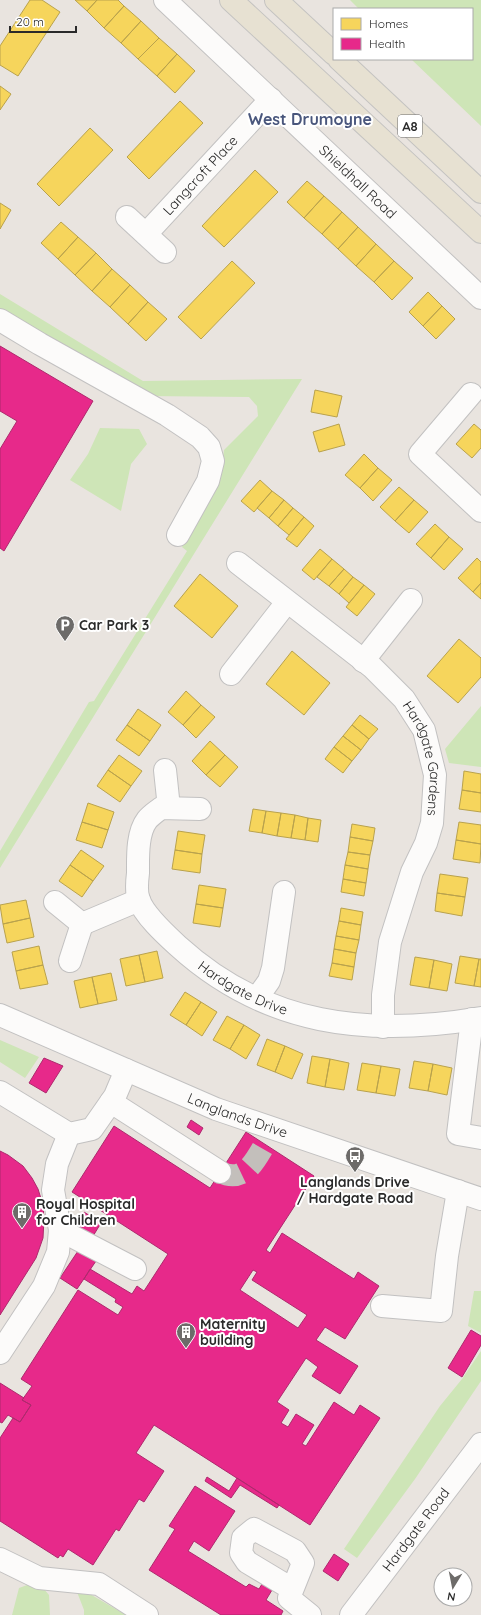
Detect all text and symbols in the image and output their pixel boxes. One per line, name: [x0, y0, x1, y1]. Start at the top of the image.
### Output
scale bar: [10, 8, 76, 34]
legend: [333, 8, 473, 60]
text: 20 m: [16, 14, 44, 29]
text: Homes: [369, 16, 409, 31]
text: Health: [369, 36, 405, 51]
district label: West Drumoyne: [248, 109, 372, 129]
road number: A8: [398, 115, 422, 137]
street label: Langcroft Place: [159, 132, 242, 219]
street label: Shieldhall Road: [315, 141, 400, 223]
parking icon: Car Park 3: [54, 614, 76, 642]
place label: Car Park 3: [79, 616, 149, 634]
street label: Hardgate Gardens: [399, 697, 444, 817]
street label: Hardgate Drive: [194, 957, 290, 1019]
street label: Langlands Drive: [185, 1089, 290, 1142]
bus stop icon: Langlands Drive / Hardgate Road: [344, 1145, 366, 1173]
place label: Langlands Drive / Hardgate Road: [297, 1173, 413, 1207]
place label: Royal Hospital for Children: [36, 1195, 135, 1229]
building icon: Royal Hospital for Children: [11, 1201, 33, 1229]
place label: Maternity building: [200, 1315, 266, 1349]
building icon: Maternity building: [175, 1321, 197, 1349]
street label: Hardgate Road: [378, 1484, 453, 1575]
north arrow: [433, 1567, 473, 1607]
text: N: [446, 1589, 456, 1604]

